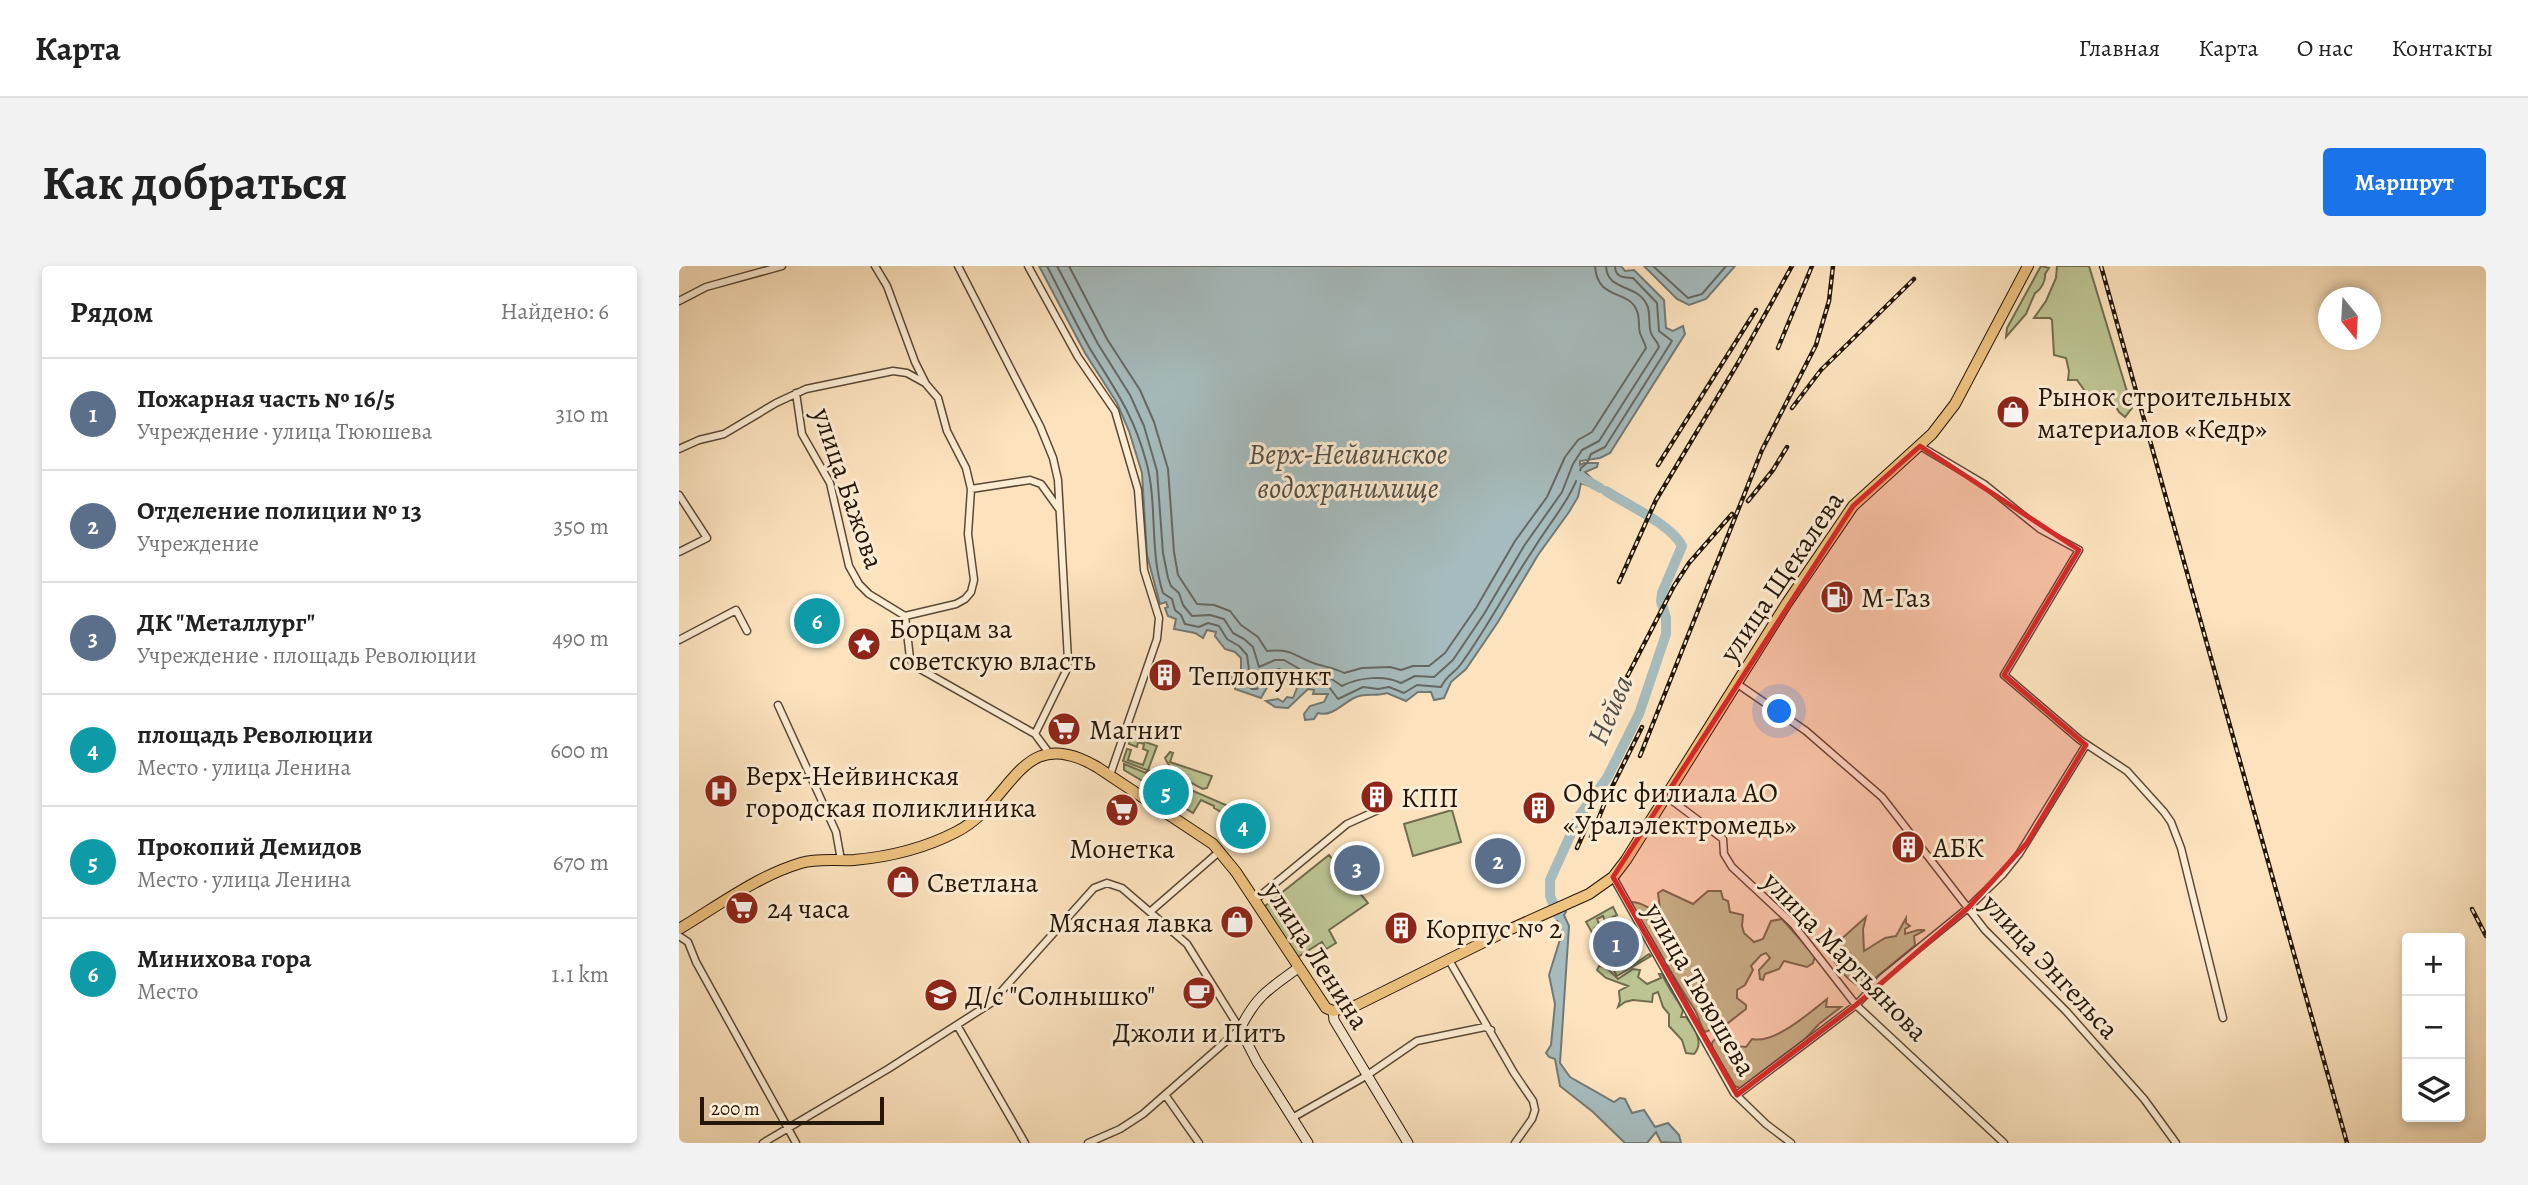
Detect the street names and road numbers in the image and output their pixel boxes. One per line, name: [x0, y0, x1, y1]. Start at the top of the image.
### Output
street label: улица Бажова: [802, 402, 893, 574]
street label: улица Щекалева: [1710, 484, 1853, 670]
street label: улица Мартьянова: [1753, 863, 1936, 1050]
street label: улица Ленина: [1254, 873, 1378, 1037]
street label: улица Энгельса: [1972, 885, 2128, 1048]
street label: улица Тююшева: [1635, 895, 1765, 1083]

